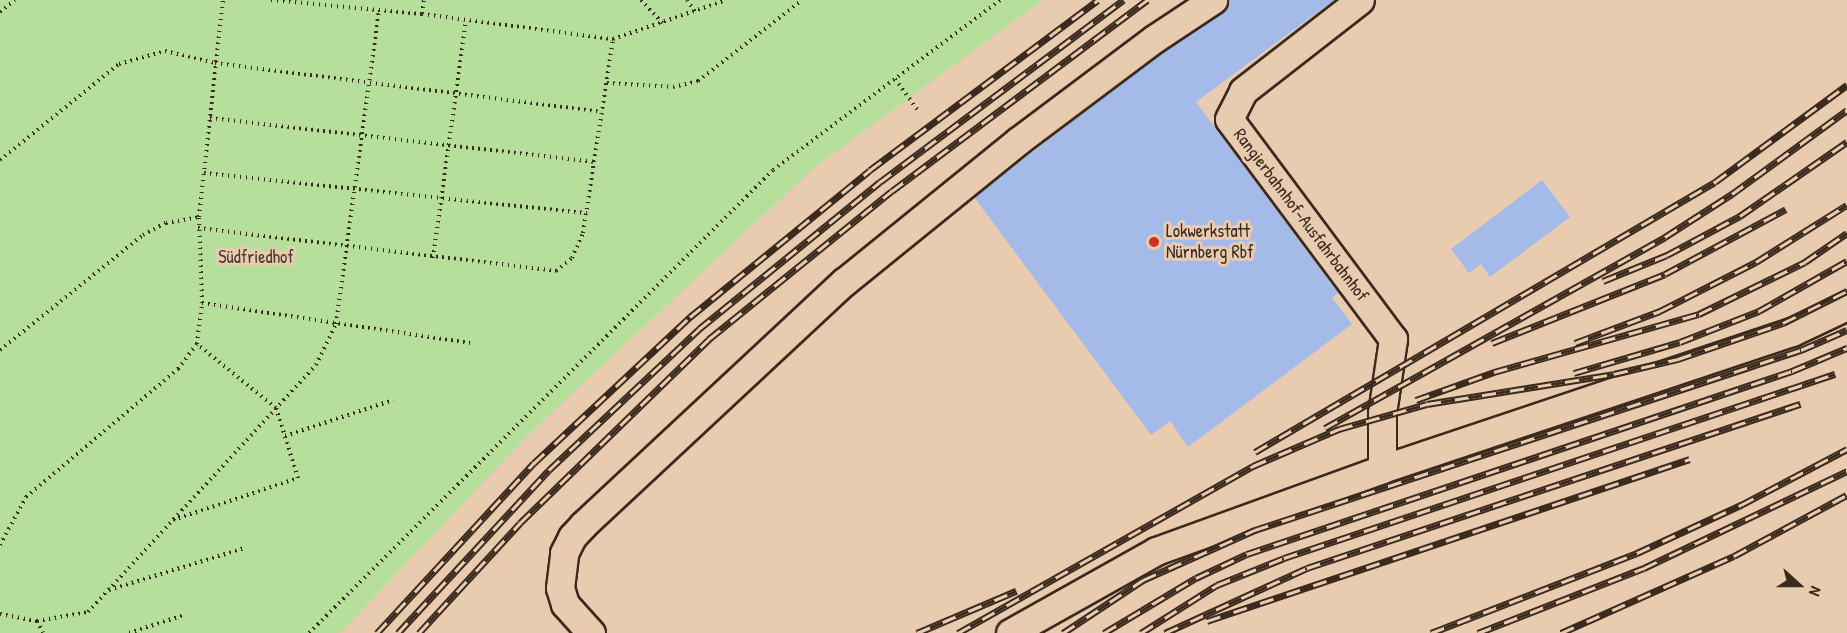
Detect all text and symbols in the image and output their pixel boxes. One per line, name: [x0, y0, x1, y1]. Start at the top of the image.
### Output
street label: Rangierbahnhof-Ausfahrbahnhof: [1229, 124, 1373, 306]
place label: Lokwerkstatt Nürnberg Rbf: [1166, 221, 1254, 264]
marker: Lokwerkstatt Nürnberg Rbf: [1147, 235, 1161, 249]
park label: Südfriedhof: [218, 246, 294, 268]
north arrow: [1769, 555, 1829, 615]
text: N: [1804, 584, 1828, 599]

